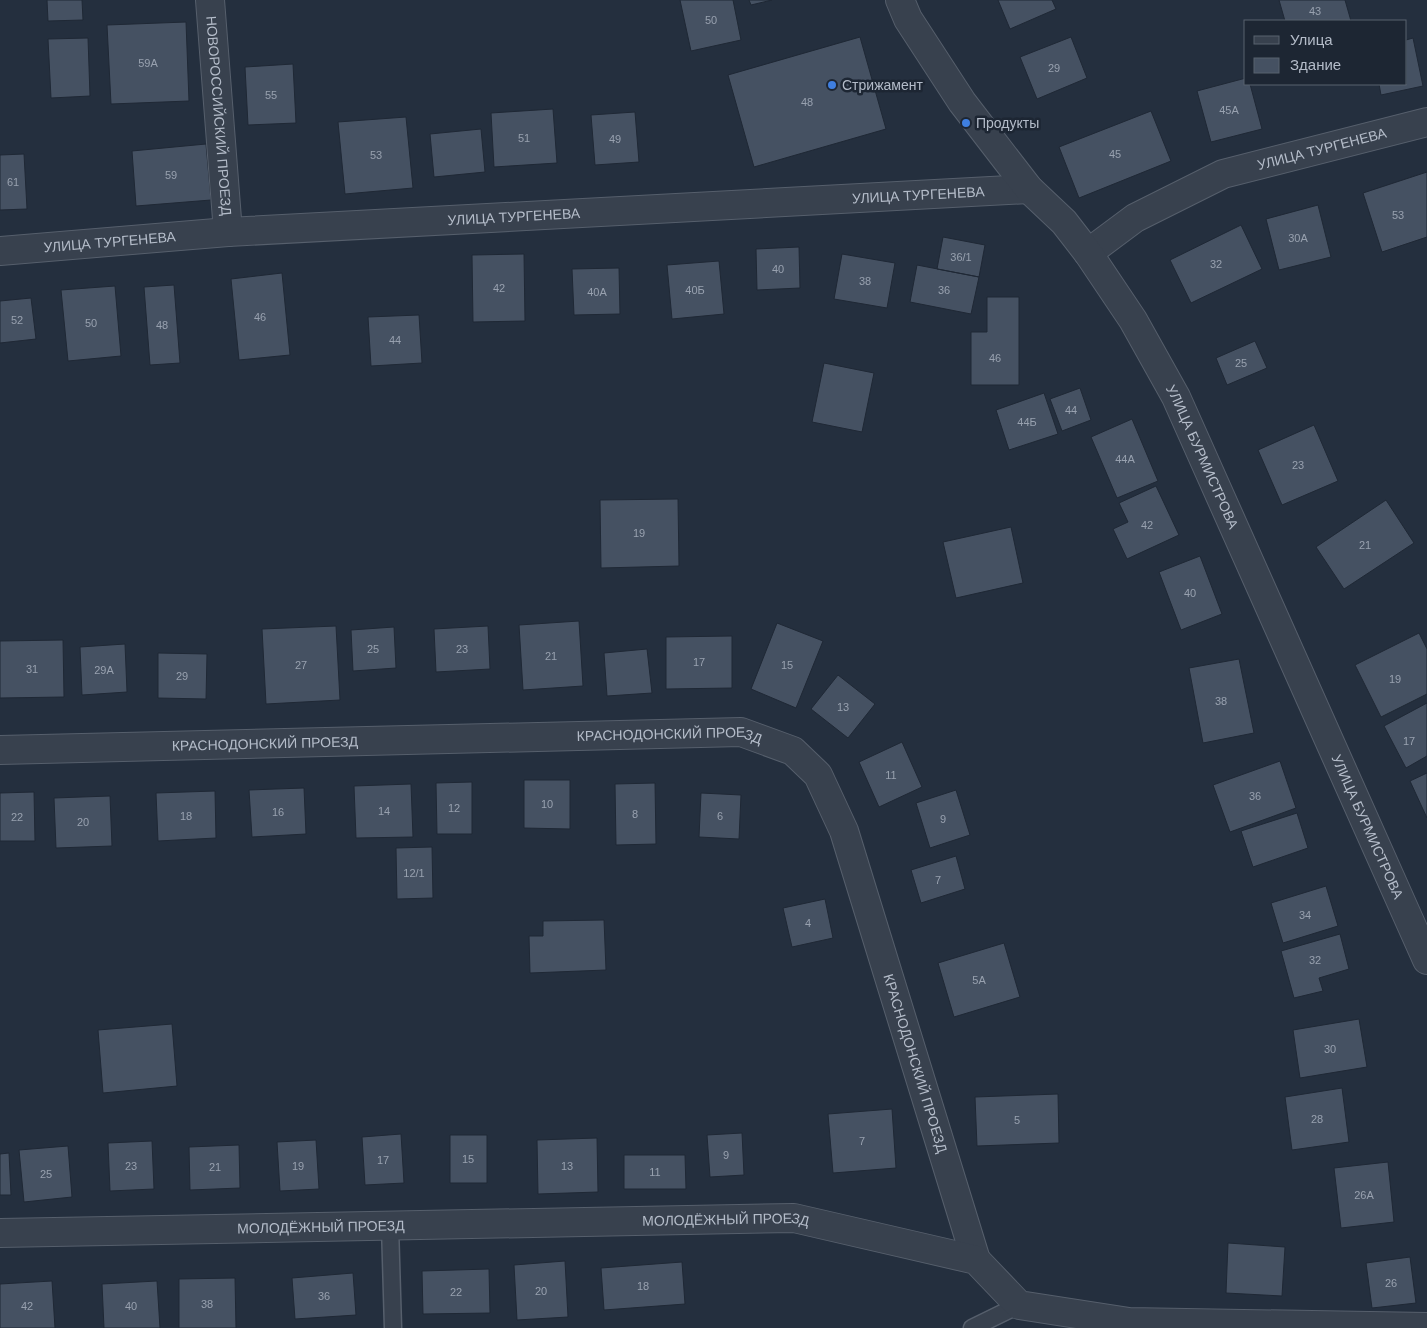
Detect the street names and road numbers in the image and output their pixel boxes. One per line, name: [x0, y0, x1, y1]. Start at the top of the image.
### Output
street label: НОВОРОССИЙСКИЙ ПРОЕЗД: [203, 15, 235, 217]
street label: УЛИЦА ТУРГЕНЕВА: [1256, 124, 1389, 173]
street label: УЛИЦА ТУРГЕНЕВА: [852, 183, 986, 206]
street label: УЛИЦА ТУРГЕНЕВА: [447, 205, 581, 228]
street label: УЛИЦА ТУРГЕНЕВА: [43, 228, 177, 255]
street label: УЛИЦА БУРМИСТРОВА: [1163, 382, 1242, 532]
street label: КРАСНОДОНСКИЙ ПРОЕЗД: [577, 724, 765, 747]
street label: КРАСНОДОНСКИЙ ПРОЕЗД: [172, 733, 359, 754]
street label: УЛИЦА БУРМИСТРОВА: [1328, 752, 1407, 902]
street label: КРАСНОДОНСКИЙ ПРОЕЗД: [880, 972, 951, 1155]
street label: МОЛОДЁЖНЫЙ ПРОЕЗД: [642, 1210, 811, 1229]
street label: МОЛОДЁЖНЫЙ ПРОЕЗД: [237, 1217, 405, 1237]

